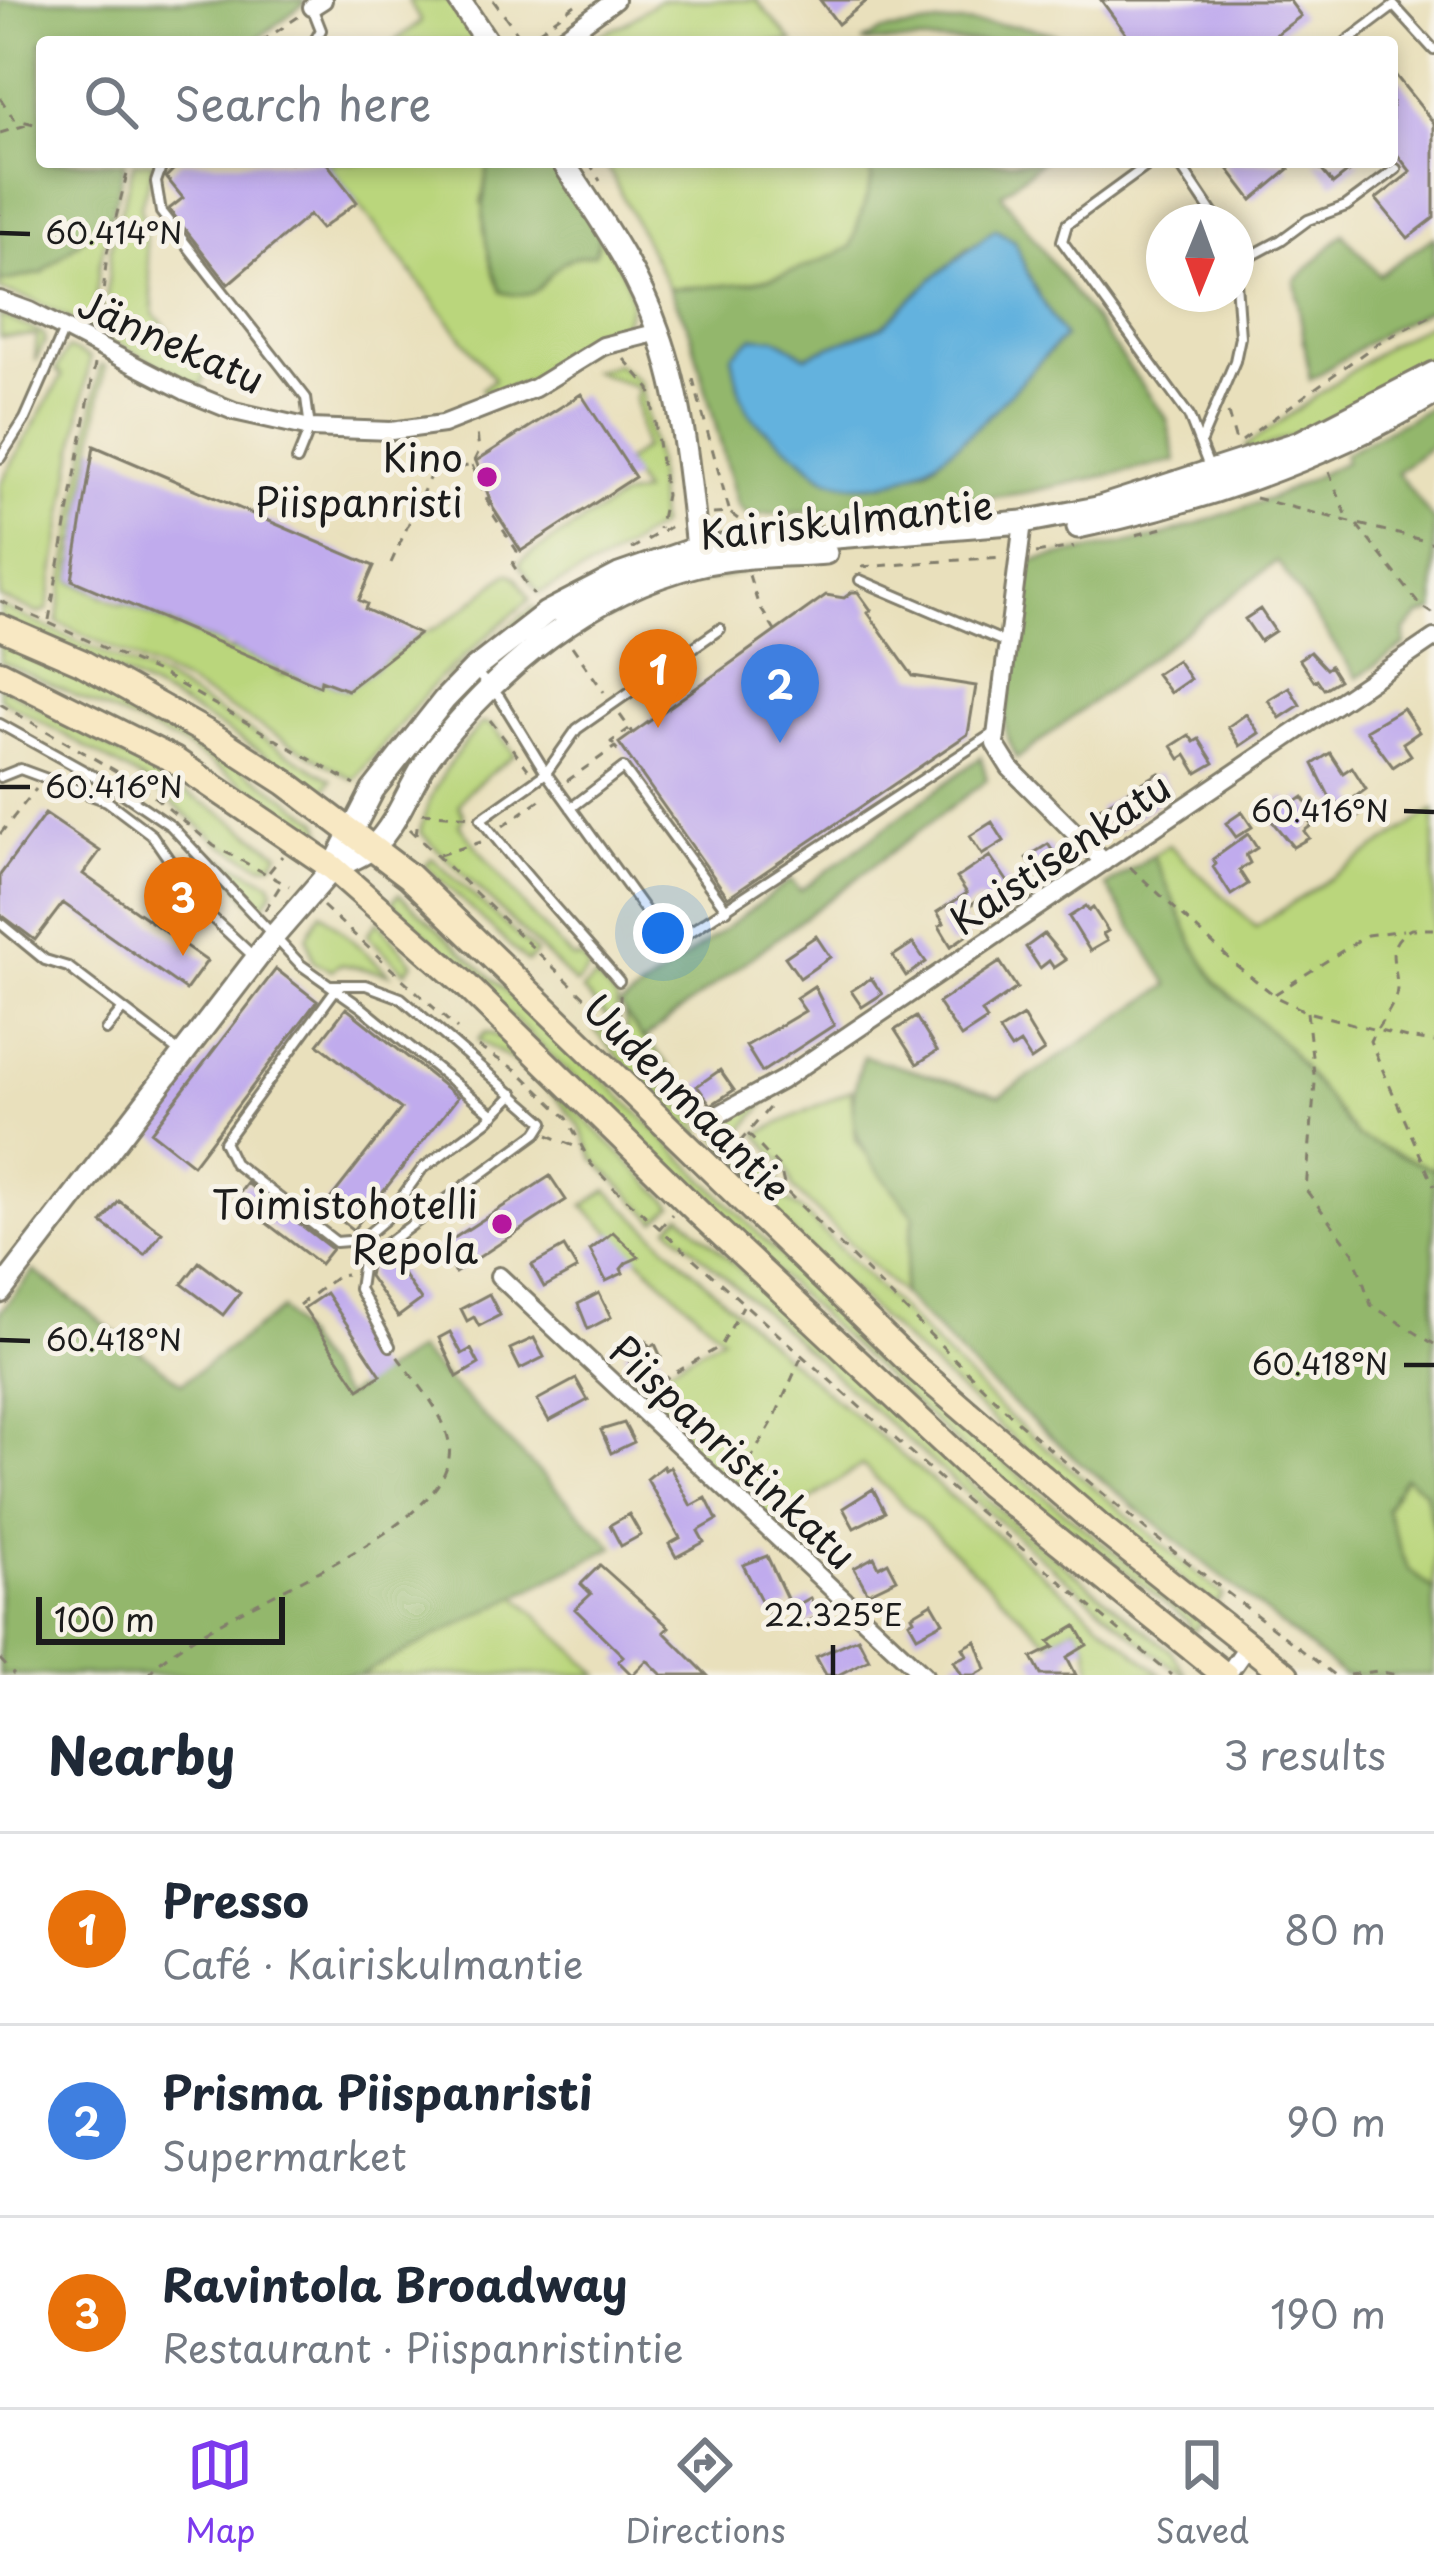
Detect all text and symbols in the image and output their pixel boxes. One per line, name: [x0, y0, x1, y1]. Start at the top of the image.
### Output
search box: [36, 36, 1398, 168]
text: Search here: [174, 68, 431, 136]
icon: search: [78, 69, 144, 135]
north arrow: [1146, 204, 1254, 312]
text: 60.414°N: [46, 209, 182, 254]
street label: Jännekatu: [70, 273, 274, 407]
place label: Kino Piispanristi: [255, 426, 463, 530]
marker: Kino Piispanristi: [474, 464, 500, 490]
street label: Kairiskulmantie: [696, 473, 996, 563]
pin: 1: [619, 629, 697, 728]
pin: 2: [741, 644, 819, 743]
street label: Kaistisenkatu: [937, 756, 1181, 948]
text: 60.416°N: [45, 763, 183, 808]
text: 60.416°N: [1251, 787, 1389, 832]
pin: 3: [144, 857, 222, 956]
your location: [633, 903, 693, 963]
street label: Uudenmaantie: [571, 979, 805, 1213]
place label: Toimistohotelli Repola: [212, 1173, 479, 1277]
marker: Toimistohotelli Repola: [489, 1211, 515, 1237]
text: 60.418°N: [46, 1316, 182, 1361]
street label: Piispanristinkatu: [597, 1320, 871, 1582]
text: 60.418°N: [1252, 1340, 1388, 1385]
scale bar: [36, 1591, 285, 1644]
text: 22.325°E: [764, 1591, 902, 1636]
text: 100 m: [54, 1593, 155, 1643]
text: Nearby: [48, 1715, 235, 1792]
text: 3 results: [1223, 1724, 1386, 1783]
text: Presso: [162, 1865, 309, 1933]
text: 1: [78, 1899, 96, 1958]
text: 80 m: [1284, 1899, 1386, 1958]
text: Café · Kairiskulmantie: [162, 1933, 583, 1992]
text: Prisma Piispanristi: [162, 2057, 593, 2125]
text: 2: [73, 2091, 101, 2150]
text: 90 m: [1286, 2091, 1386, 2150]
text: Supermarket: [162, 2125, 407, 2184]
text: Ravintola Broadway: [162, 2249, 628, 2317]
text: 3: [74, 2283, 100, 2342]
text: 190 m: [1270, 2283, 1386, 2342]
text: Restaurant · Piispanristintie: [162, 2317, 684, 2376]
tab: Map: [185, 2432, 255, 2554]
tab: Directions: [625, 2432, 786, 2554]
tab: Saved: [1155, 2432, 1249, 2554]

